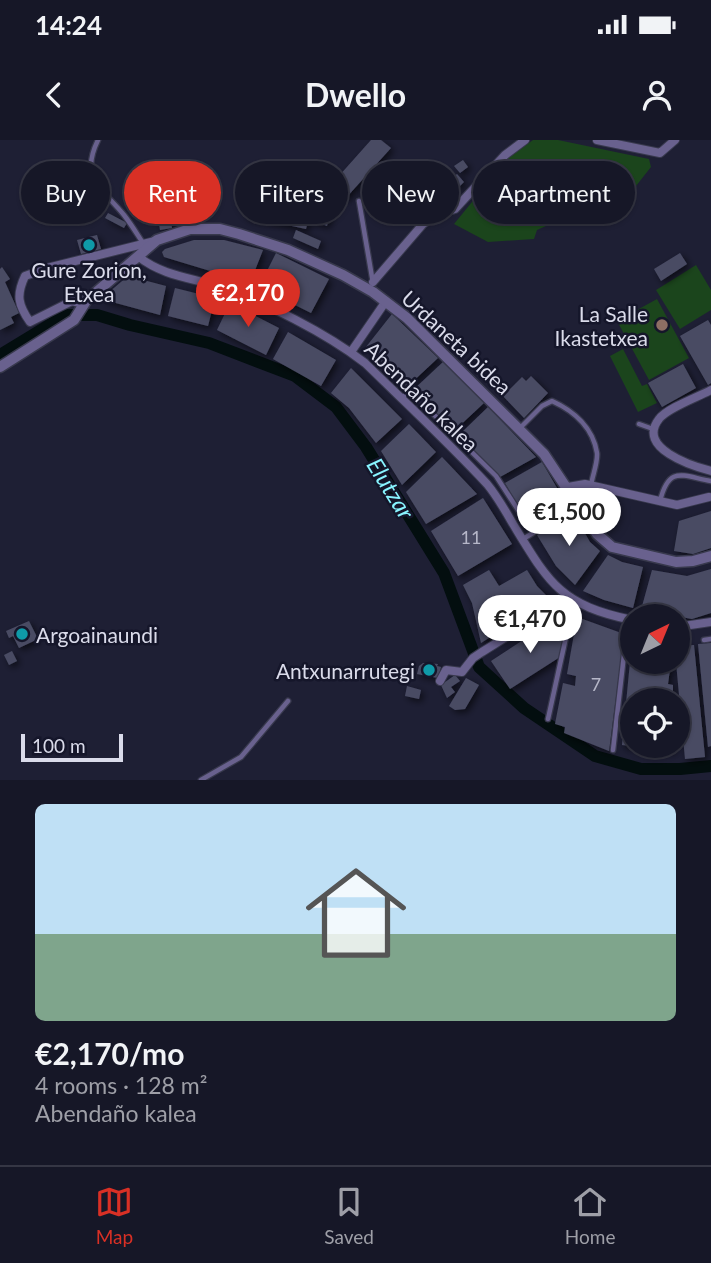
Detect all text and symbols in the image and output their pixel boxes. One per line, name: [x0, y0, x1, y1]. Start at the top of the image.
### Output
text: 14:24: [35, 9, 102, 41]
text: Dwello: [305, 75, 406, 114]
icon: back: [35, 76, 73, 114]
icon: person: [638, 76, 676, 114]
chip: Buy: [21, 161, 110, 224]
chip: Rent: [124, 161, 221, 224]
chip: Filters: [235, 161, 348, 224]
chip: New: [362, 161, 459, 224]
chip: Apartment: [473, 161, 635, 224]
marker: Gure Zorion, Etxea: [81, 237, 97, 253]
place label: Gure Zorion, Etxea: [31, 257, 147, 306]
pin: €2,170: [191, 270, 305, 329]
text: €2,170: [212, 278, 284, 306]
street label: Urdaneta bidea: [397, 285, 517, 399]
place label: La Salle Ikastetxea: [555, 301, 648, 350]
marker: La Salle Ikastetxea: [654, 317, 670, 333]
street label: Abendaño kalea: [360, 336, 484, 456]
water label: Elutzar: [361, 452, 421, 525]
pin: €1,500: [512, 488, 626, 548]
text: €1,500: [533, 497, 605, 525]
house number: 11: [461, 526, 481, 548]
pin: €1,470: [473, 596, 587, 655]
text: €1,470: [494, 604, 566, 632]
north arrow: [620, 604, 690, 674]
map controls: [620, 604, 690, 758]
place label: Argoainaundi: [36, 622, 158, 647]
marker: Argoainaundi: [14, 626, 30, 642]
place label: Antxunarrutegi: [276, 658, 415, 683]
marker: Antxunarrutegi: [421, 662, 437, 678]
house number: 7: [591, 673, 601, 695]
button: locate: [620, 688, 690, 758]
scale bar: [21, 731, 122, 763]
text: 100 m: [32, 734, 86, 757]
icon: home: [293, 850, 419, 976]
text: €2,170/mo: [35, 1035, 184, 1071]
text: 4 rooms · 128 m²: [35, 1071, 207, 1099]
text: Abendaño kalea: [35, 1099, 197, 1127]
tab: Map: [95, 1183, 133, 1248]
tab: Saved: [324, 1183, 374, 1248]
tab: Home: [565, 1183, 616, 1248]

